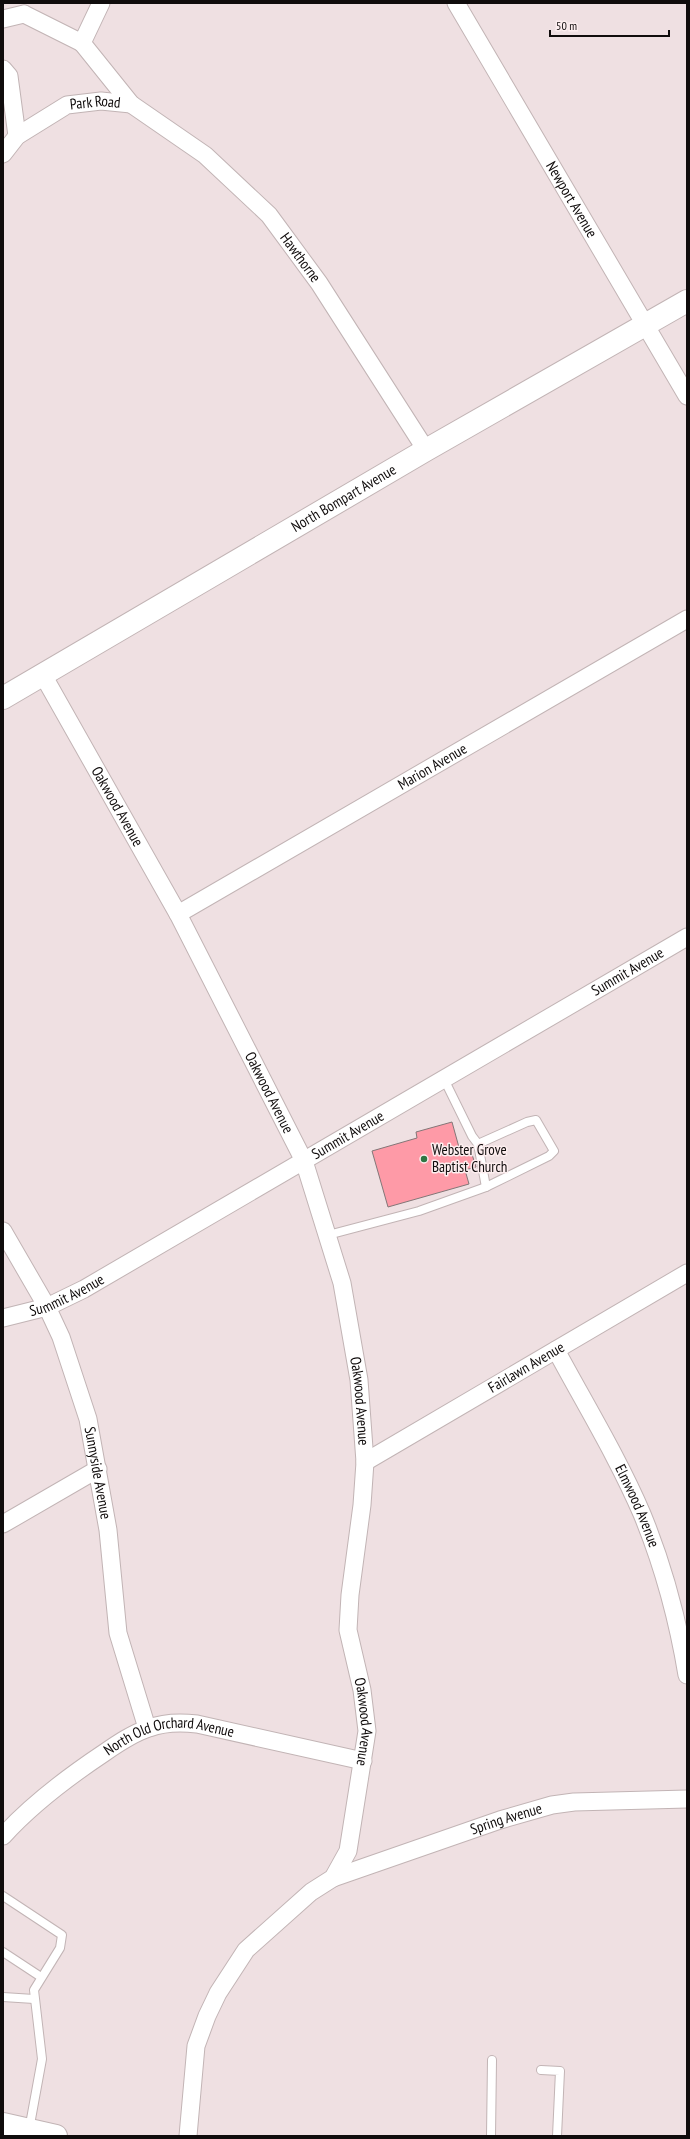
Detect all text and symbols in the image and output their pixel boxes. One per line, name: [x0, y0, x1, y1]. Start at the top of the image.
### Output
scale bar: [550, 12, 669, 38]
text: 50 m: [556, 18, 577, 33]
street label: Park Road: [69, 91, 121, 114]
street label: Newport Avenue: [542, 158, 602, 241]
street label: Hawthorne: [276, 229, 325, 286]
street label: North Bompart Avenue: [288, 460, 399, 536]
street label: Marion Avenue: [394, 739, 470, 794]
street label: Oakwood Avenue: [88, 763, 148, 850]
street label: Summit Avenue: [588, 943, 667, 1000]
street label: Oakwood Avenue: [241, 1048, 298, 1136]
street label: Summit Avenue: [308, 1106, 387, 1163]
place label: Webster Grove Baptist Church: [432, 1140, 507, 1176]
marker: Webster Grove Baptist Church: [419, 1154, 429, 1164]
street label: Summit Avenue: [27, 1269, 107, 1320]
street label: Fairlawn Avenue: [484, 1337, 568, 1397]
street label: Oakwood Avenue: [346, 1355, 374, 1446]
street label: Sunnyside Avenue: [81, 1425, 116, 1521]
street label: Elmwood Avenue: [611, 1461, 664, 1550]
street label: Oakwood Avenue: [350, 1676, 377, 1768]
street label: North Old Orchard Avenue: [100, 1713, 236, 1759]
street label: Spring Avenue: [468, 1798, 544, 1839]

